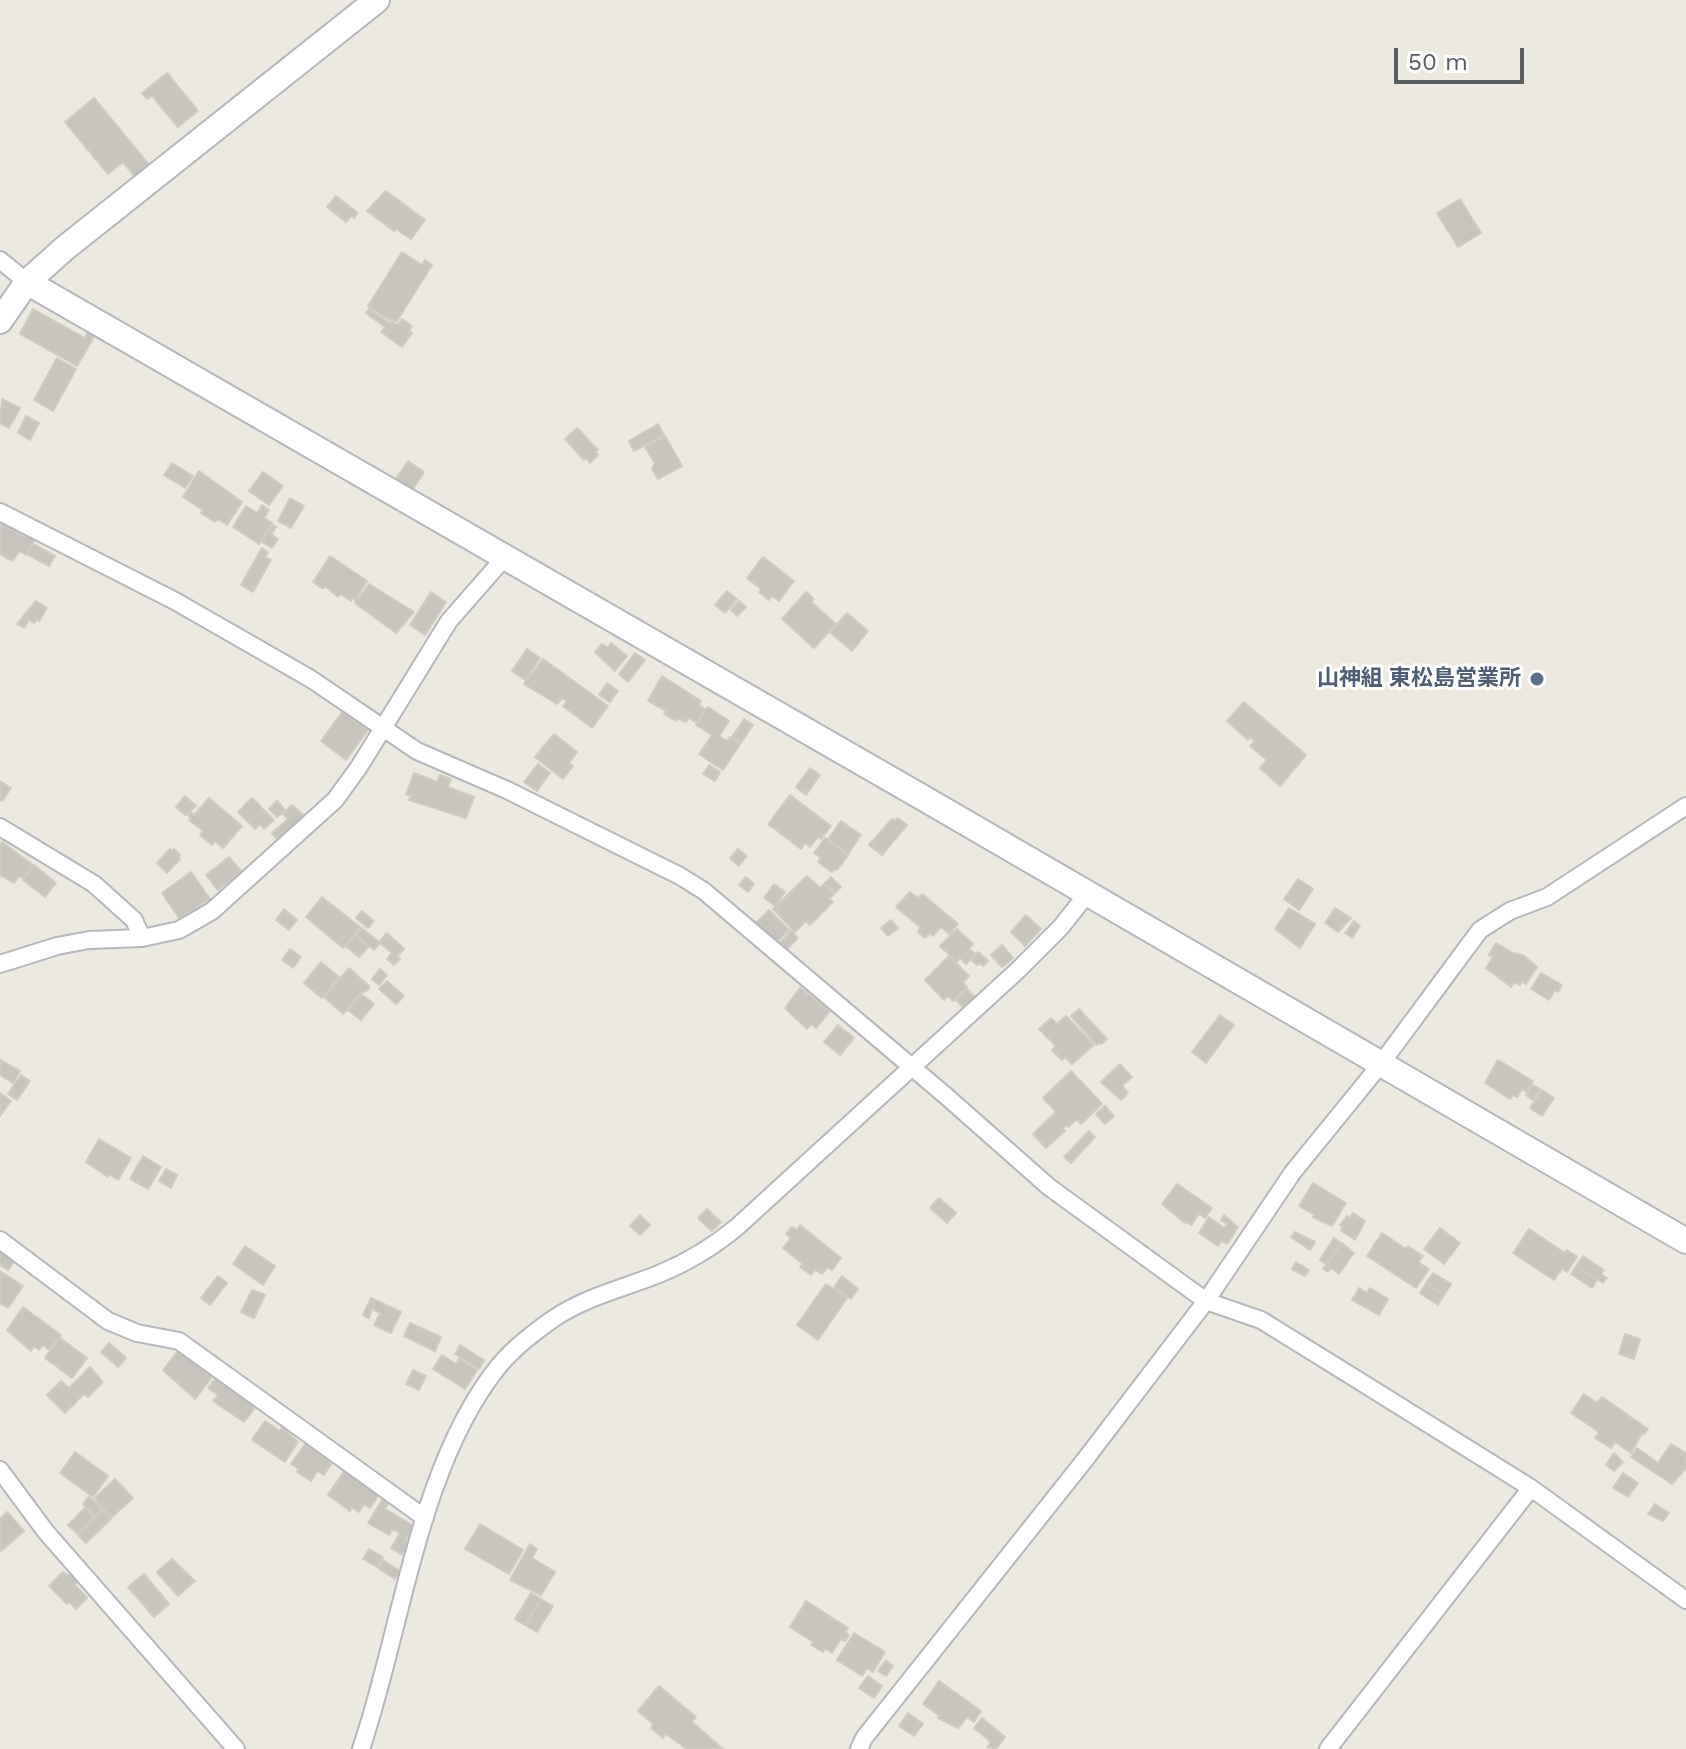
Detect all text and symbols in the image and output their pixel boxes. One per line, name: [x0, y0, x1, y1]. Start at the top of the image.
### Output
scale bar: [1398, 32, 1528, 82]
text: 50 m: [1408, 48, 1468, 76]
place label: 山神組 東松島営業所: [1317, 666, 1521, 692]
marker: 山神組 東松島営業所: [1528, 670, 1546, 688]

